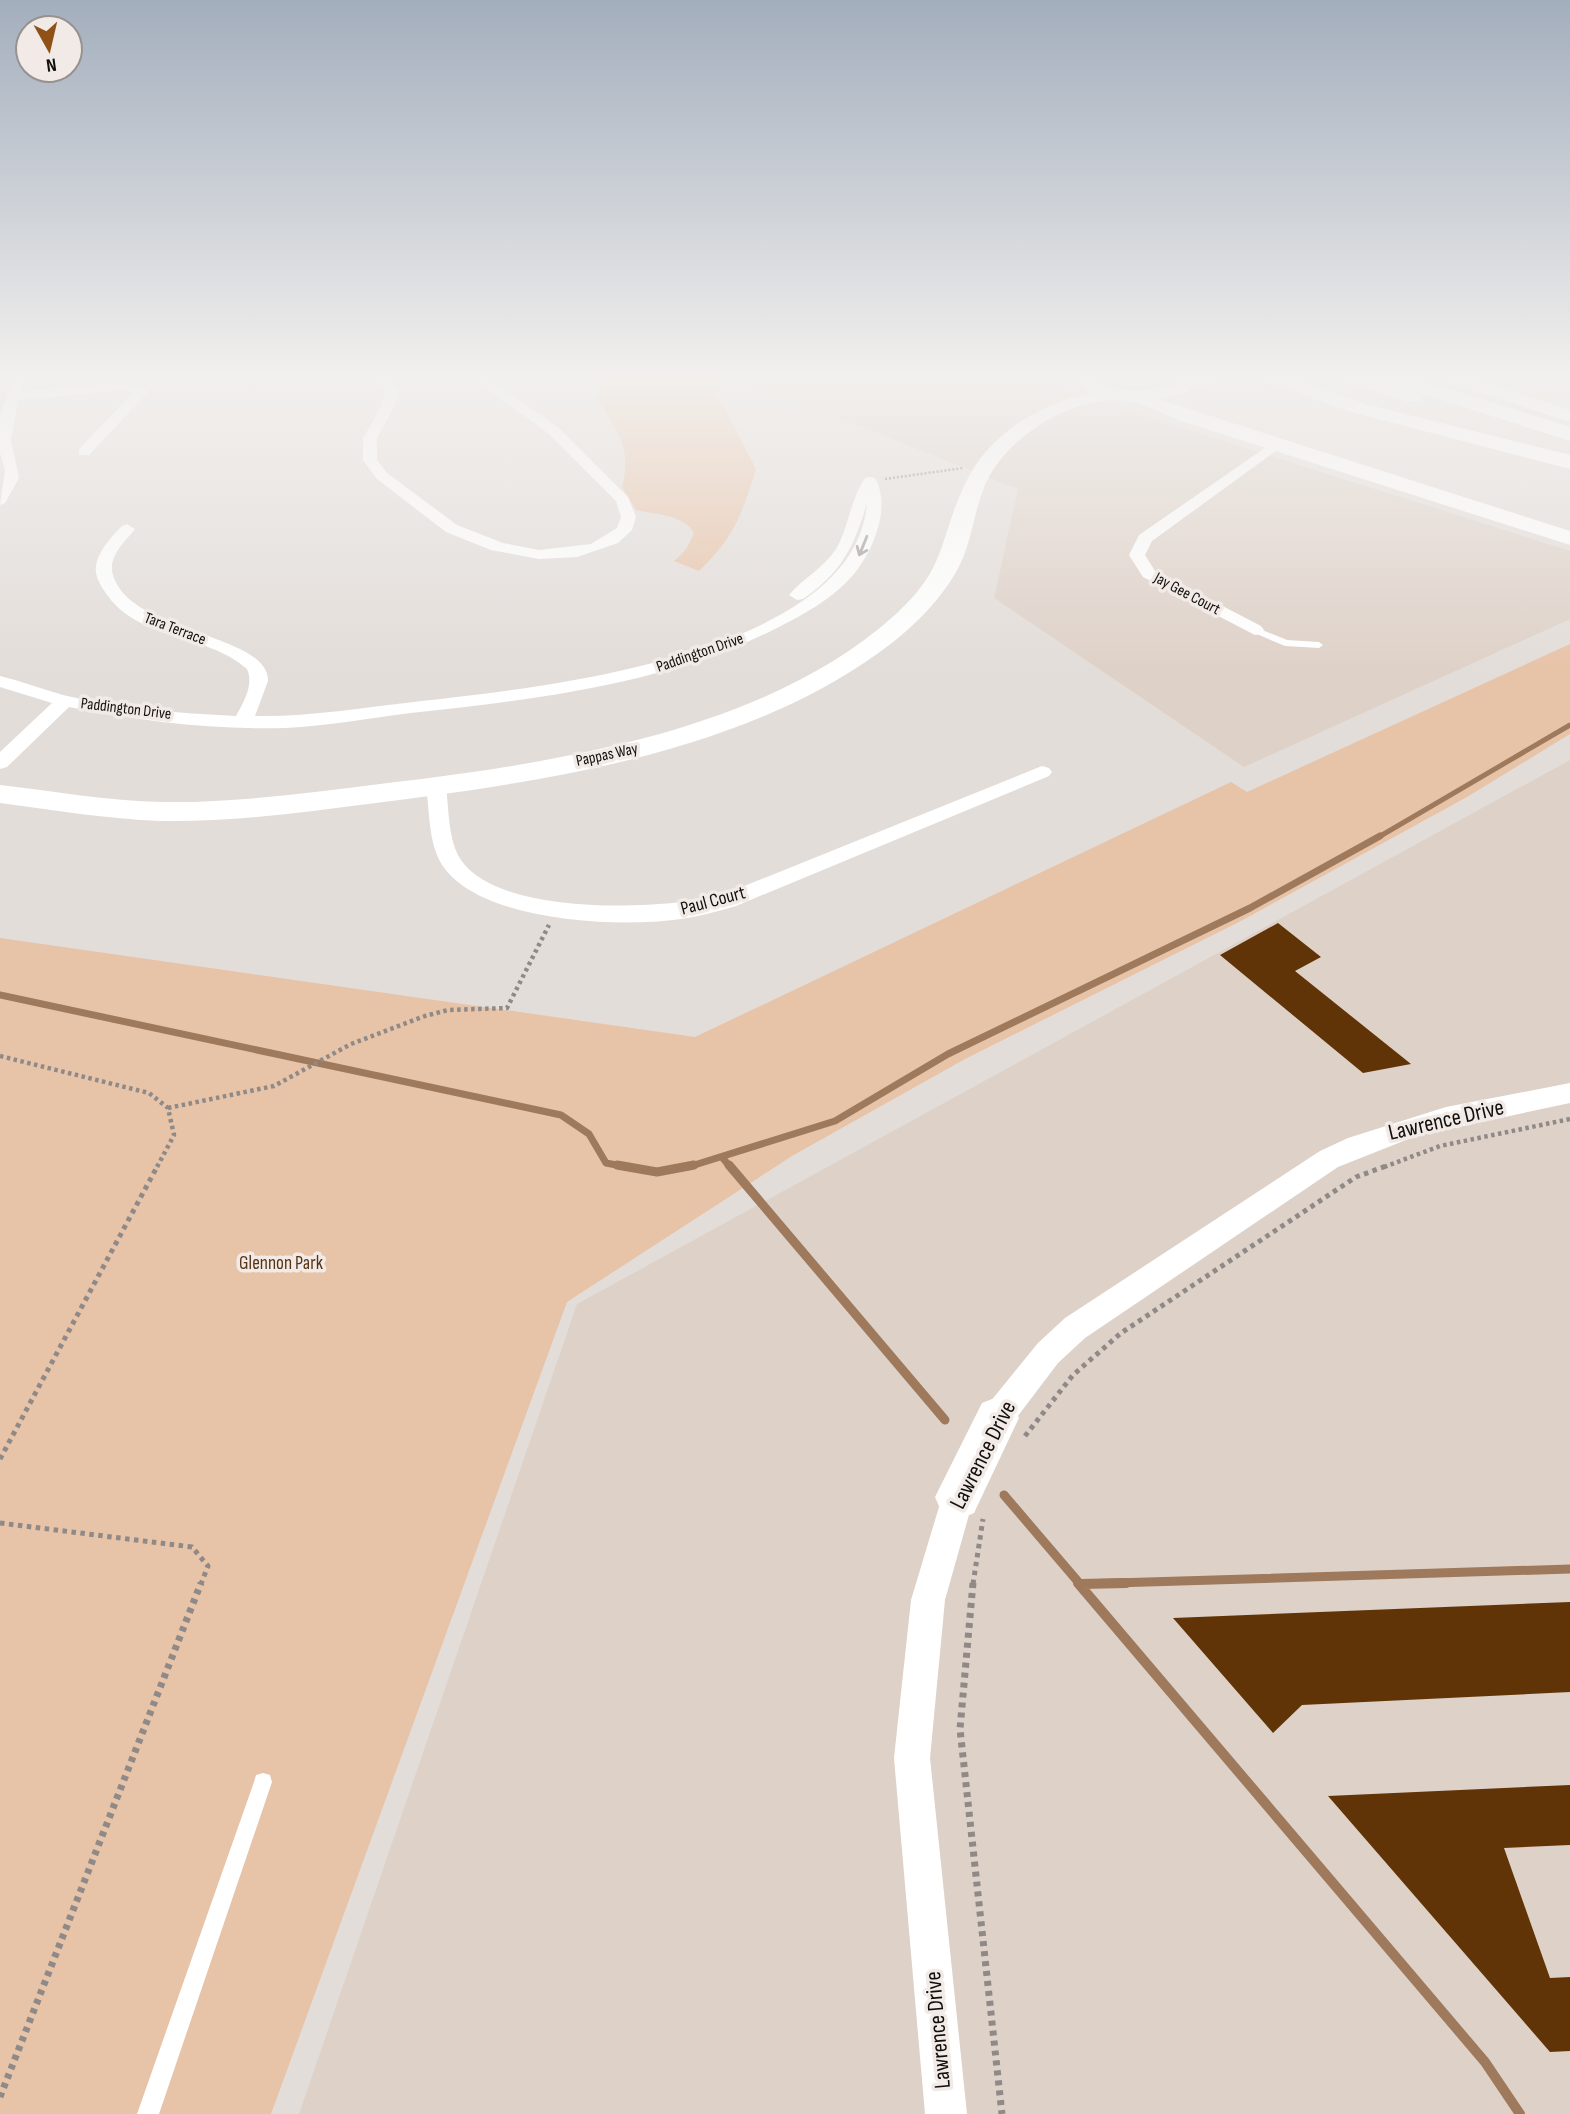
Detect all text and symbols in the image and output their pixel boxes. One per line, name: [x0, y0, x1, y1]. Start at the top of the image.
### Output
north arrow: [14, 14, 84, 84]
text: N: [45, 52, 58, 76]
one-way arrow: [856, 534, 869, 556]
street label: Jay Gee Court: [1150, 568, 1223, 619]
street label: Tara Terrace: [142, 609, 208, 649]
street label: Paddington Drive: [654, 629, 746, 677]
street label: Paddington Drive: [80, 694, 172, 724]
street label: Pappas Way: [574, 739, 640, 771]
street label: Paul Court: [678, 881, 748, 921]
street label: Lawrence Drive: [1386, 1093, 1506, 1147]
park label: Glennon Park: [239, 1252, 324, 1275]
street label: Lawrence Drive: [944, 1396, 1022, 1514]
street label: Lawrence Drive: [919, 1970, 957, 2090]

